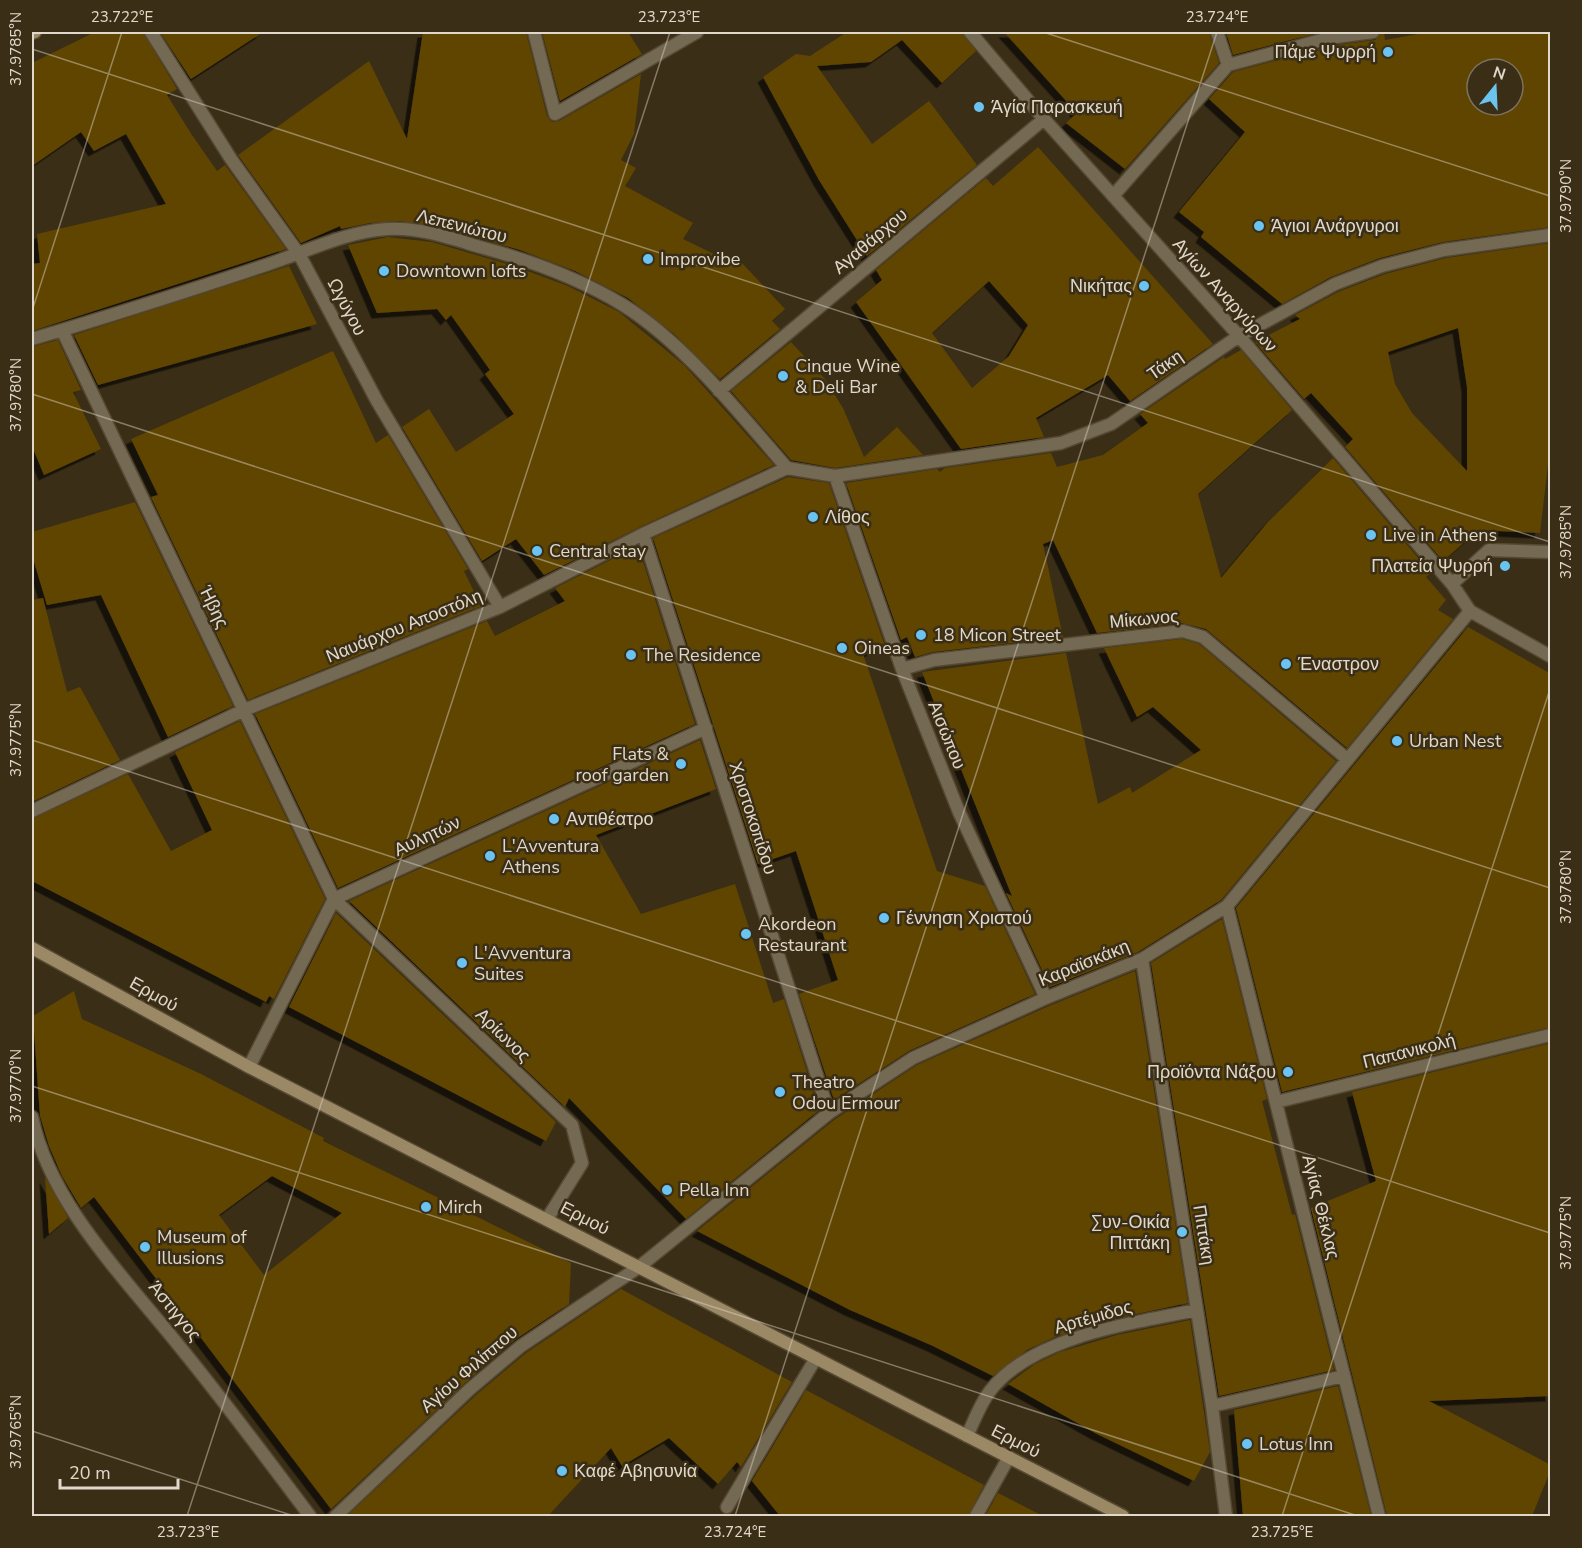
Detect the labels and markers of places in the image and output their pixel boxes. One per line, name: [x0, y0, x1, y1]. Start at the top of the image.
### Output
place label: Πάμε Ψυρρή: [1274, 40, 1376, 64]
marker: Πάμε Ψυρρή: [1381, 45, 1395, 59]
place label: Άγία Παρασκευή: [991, 95, 1123, 119]
marker: Άγία Παρασκευή: [972, 100, 986, 114]
place label: Άγιοι Ανάργυροι: [1271, 214, 1399, 238]
marker: Άγιοι Ανάργυροι: [1252, 219, 1266, 233]
place label: Improvibe: [660, 247, 740, 271]
marker: Improvibe: [641, 252, 655, 266]
place label: Downtown lofts: [396, 259, 526, 283]
marker: Downtown lofts: [377, 264, 391, 278]
place label: Νικήτας: [1070, 274, 1132, 298]
marker: Νικήτας: [1137, 279, 1151, 293]
place label: Cinque Wine & Deli Bar: [795, 354, 900, 399]
marker: Cinque Wine & Deli Bar: [776, 369, 790, 383]
place label: Λίθος: [825, 505, 870, 529]
marker: Λίθος: [806, 510, 820, 524]
place label: Live in Athens: [1383, 523, 1497, 547]
marker: Live in Athens: [1364, 528, 1378, 542]
place label: Central stay: [549, 539, 647, 563]
marker: Central stay: [530, 544, 544, 558]
place label: Πλατεία Ψυρρή: [1371, 554, 1493, 578]
marker: Πλατεία Ψυρρή: [1498, 559, 1512, 573]
place label: 18 Micon Street: [933, 623, 1062, 647]
marker: 18 Micon Street: [914, 628, 928, 642]
place label: Oineas: [854, 636, 910, 660]
marker: Oineas: [835, 641, 849, 655]
place label: The Residence: [643, 643, 761, 667]
marker: The Residence: [624, 648, 638, 662]
place label: Έναστρον: [1297, 652, 1379, 676]
marker: Έναστρον: [1279, 657, 1293, 671]
place label: Urban Nest: [1409, 729, 1502, 753]
marker: Urban Nest: [1390, 734, 1404, 748]
place label: Flats & roof garden: [575, 742, 670, 787]
marker: Flats & roof garden: [674, 757, 688, 771]
place label: Αντιθέατρο: [566, 807, 654, 831]
marker: Αντιθέατρο: [547, 812, 561, 826]
place label: L'Avventura Athens: [502, 834, 599, 879]
marker: L'Avventura Athens: [483, 849, 497, 863]
place label: Γέννηση Χριστού: [896, 906, 1032, 930]
marker: Γέννηση Χριστού: [877, 911, 891, 925]
place label: Akordeon Restaurant: [758, 912, 847, 957]
marker: Akordeon Restaurant: [739, 927, 753, 941]
place label: L'Avventura Suites: [474, 941, 571, 986]
marker: L'Avventura Suites: [455, 956, 469, 970]
place label: Προϊόντα Νάξου: [1147, 1060, 1276, 1084]
marker: Προϊόντα Νάξου: [1281, 1065, 1295, 1079]
place label: Theatro Odou Ermour: [792, 1070, 900, 1115]
marker: Theatro Odou Ermour: [773, 1085, 787, 1099]
place label: Pella Inn: [679, 1178, 749, 1202]
marker: Pella Inn: [660, 1183, 674, 1197]
place label: Mirch: [438, 1195, 482, 1219]
marker: Mirch: [419, 1200, 433, 1214]
place label: Συν-Οικία Πιττάκη: [1091, 1210, 1170, 1255]
place label: Museum of Illusions: [157, 1225, 248, 1270]
marker: Συν-Οικία Πιττάκη: [1175, 1225, 1189, 1239]
marker: Museum of Illusions: [138, 1240, 152, 1254]
place label: Lotus Inn: [1259, 1432, 1333, 1456]
marker: Lotus Inn: [1240, 1437, 1254, 1451]
place label: Καφέ Αβησυνία: [574, 1459, 697, 1483]
marker: Καφέ Αβησυνία: [555, 1464, 569, 1478]

